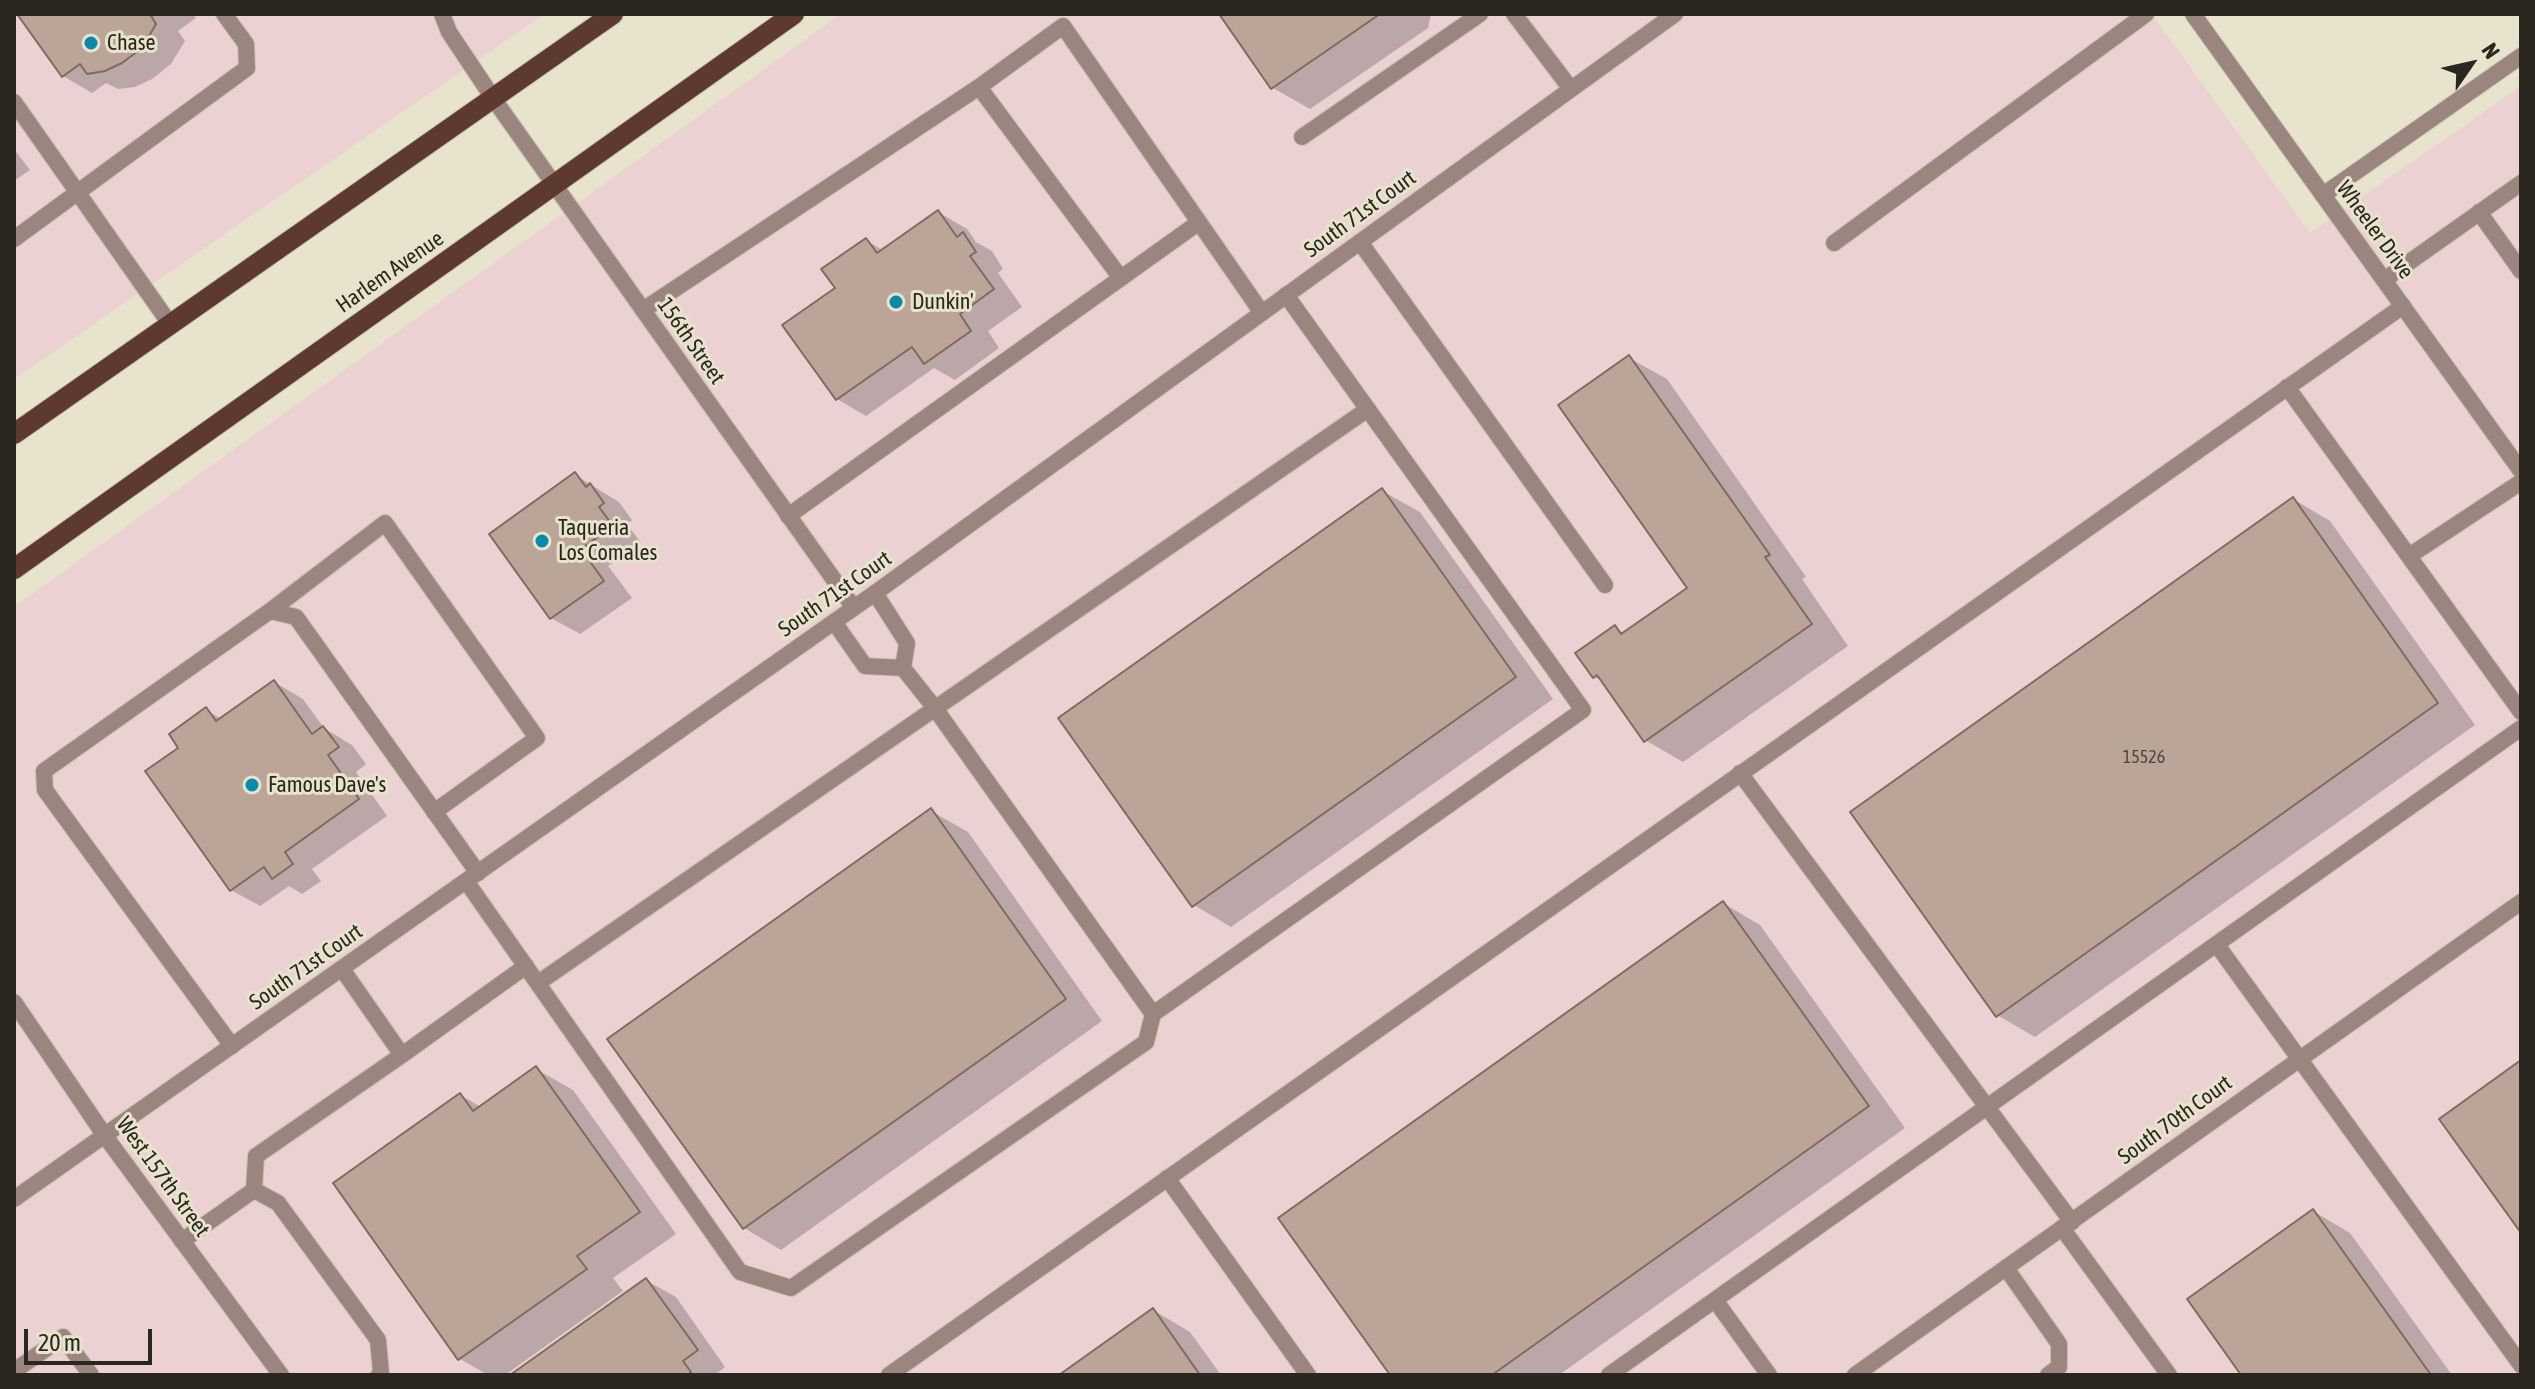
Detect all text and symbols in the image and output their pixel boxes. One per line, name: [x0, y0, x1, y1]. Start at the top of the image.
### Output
north arrow: [2431, 24, 2511, 104]
place label: Chase: [107, 30, 156, 56]
marker: Chase: [82, 34, 100, 52]
text: N: [2476, 38, 2505, 63]
street label: South 71st Court: [1299, 165, 1421, 263]
street label: Wheeler Drive: [2331, 176, 2419, 284]
street label: Harlem Avenue: [331, 225, 449, 319]
place label: Dunkin': [912, 289, 974, 315]
street label: 156th Street: [652, 293, 730, 389]
marker: Dunkin': [887, 293, 905, 311]
place label: Taqueria Los Comales: [558, 515, 657, 566]
marker: Taqueria Los Comales: [533, 532, 551, 550]
street label: South 71st Court: [774, 545, 896, 643]
house number: 15526: [2123, 746, 2165, 768]
place label: Famous Dave's: [268, 772, 386, 798]
marker: Famous Dave's: [243, 776, 261, 794]
street label: South 71st Court: [245, 918, 367, 1016]
street label: South 70th Court: [2113, 1070, 2237, 1170]
street label: West 157th Street: [111, 1112, 215, 1242]
scale bar: [28, 1313, 156, 1363]
text: 20 m: [38, 1329, 81, 1356]

